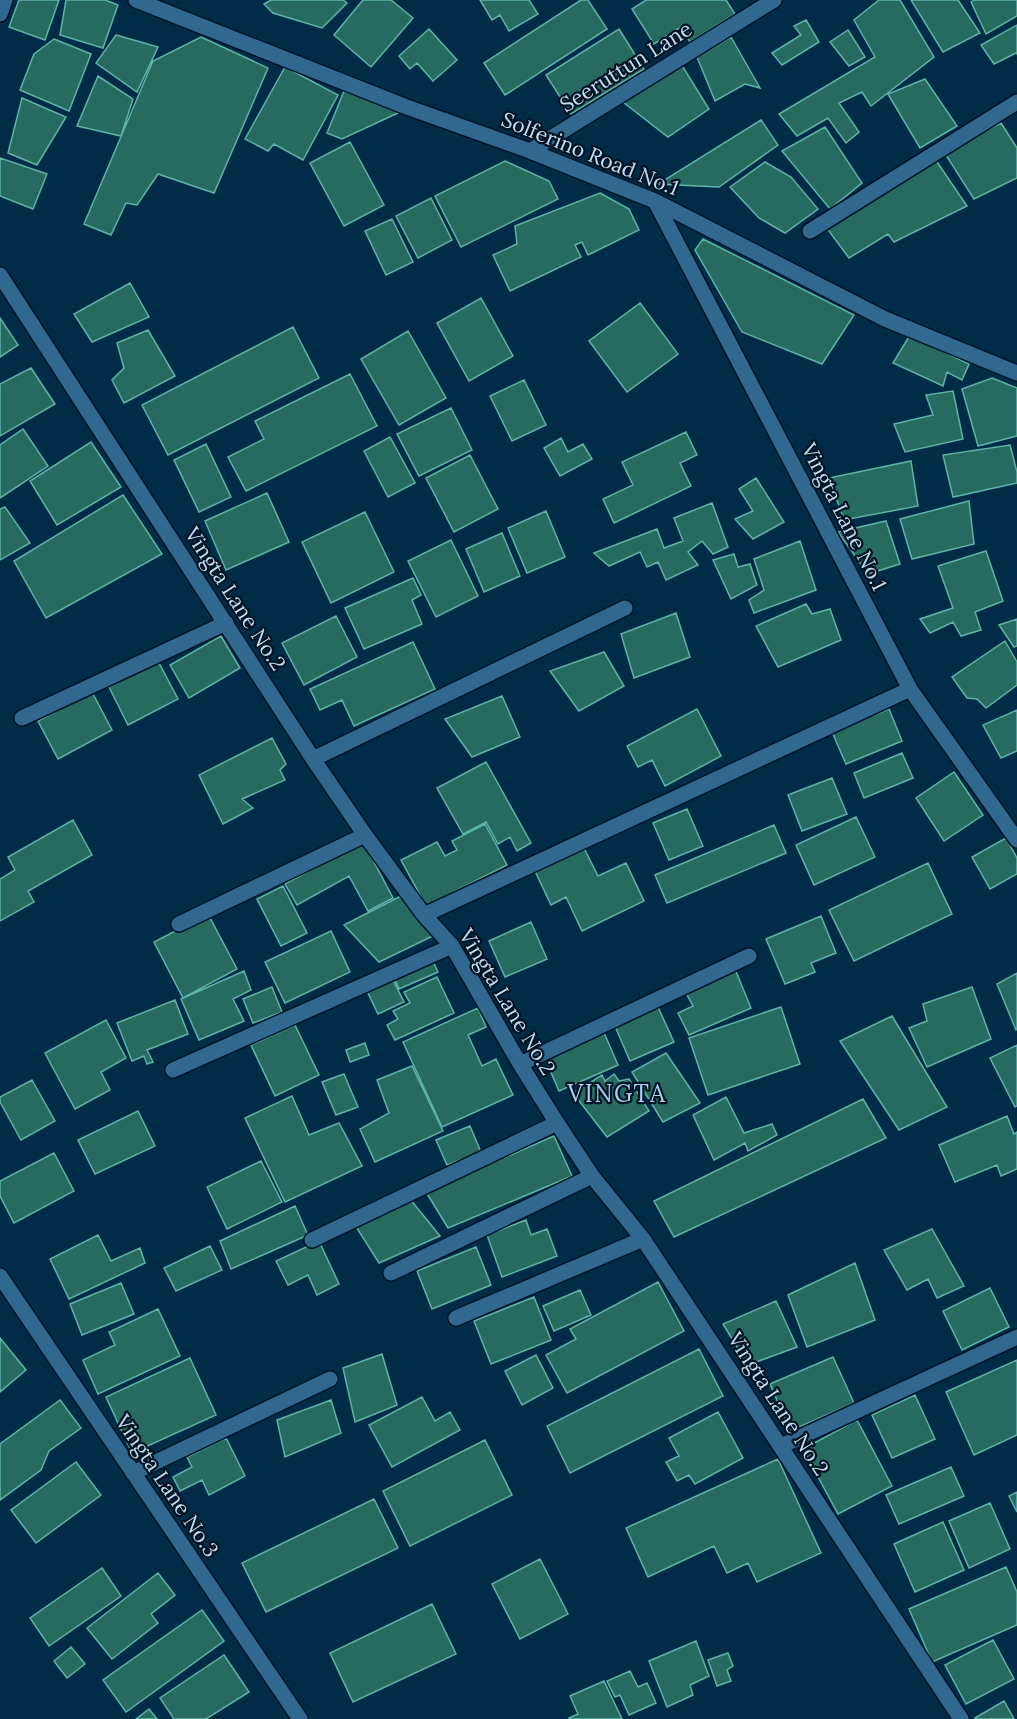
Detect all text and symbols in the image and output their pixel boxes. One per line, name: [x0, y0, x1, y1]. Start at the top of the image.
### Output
street label: Seeruttun Lane: [555, 15, 697, 118]
street label: Solferino Road No.1: [498, 106, 683, 201]
street label: Vingta Lane No.1: [795, 438, 893, 595]
street label: Vingta Lane No.2: [178, 521, 292, 676]
street label: Vingta Lane No.2: [453, 923, 562, 1080]
district label: VINGTA: [567, 1078, 666, 1109]
street label: Vingta Lane No.2: [721, 1326, 835, 1481]
street label: Vingta Lane No.3: [109, 1408, 225, 1562]

